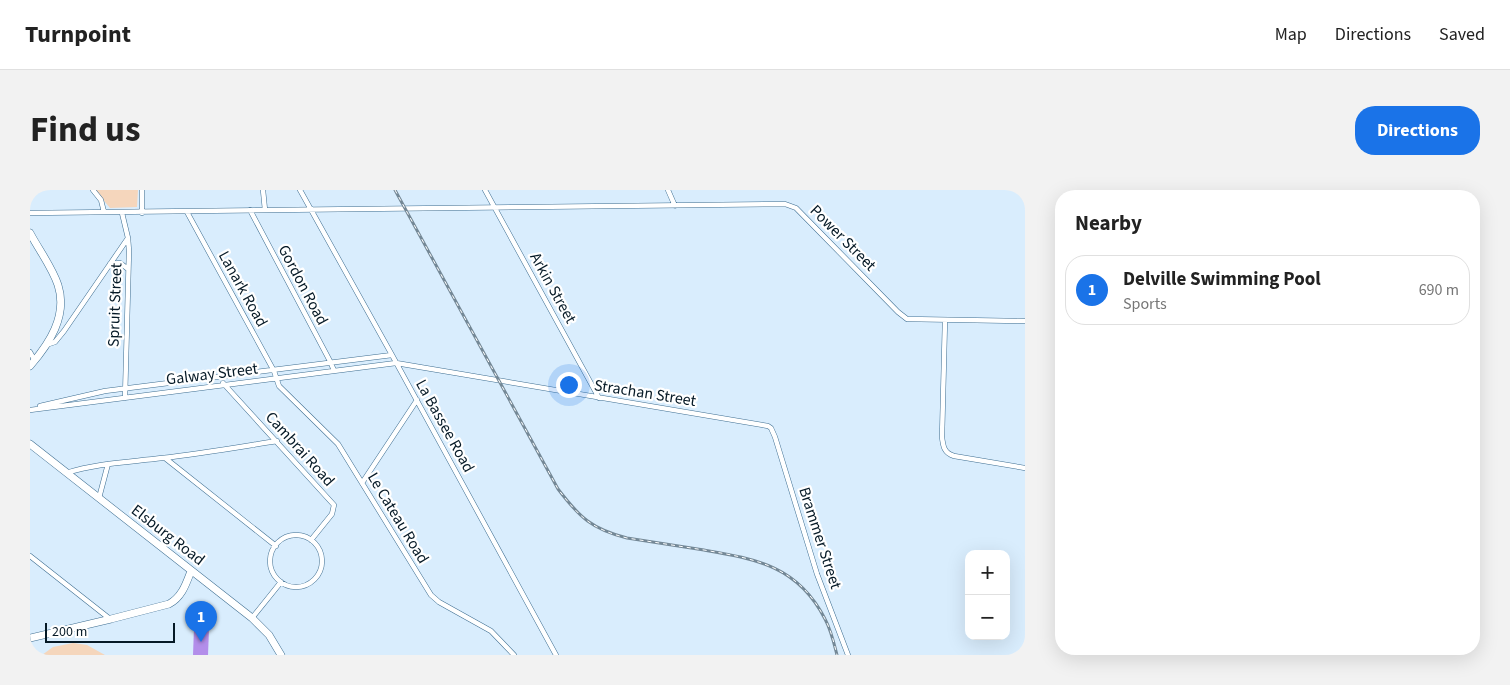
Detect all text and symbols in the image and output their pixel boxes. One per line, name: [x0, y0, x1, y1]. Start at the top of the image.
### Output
text: Turnpoint: [25, 17, 131, 52]
text: Map: [1275, 22, 1307, 47]
text: Directions: [1335, 22, 1411, 47]
text: Saved: [1439, 22, 1485, 47]
text: Find us: [30, 105, 140, 155]
button: Directions: [1355, 106, 1480, 155]
street label: Power Street: [805, 200, 881, 276]
text: Nearby: [1075, 208, 1142, 238]
street label: Gordon Road: [273, 241, 333, 329]
street label: Lanark Road: [213, 247, 273, 331]
street label: Arkin Street: [524, 248, 582, 328]
street label: Spruit Street: [103, 262, 127, 348]
text: Delville Swimming Pool: [1123, 266, 1321, 293]
text: 1: [1088, 279, 1096, 301]
text: 690 m: [1419, 279, 1459, 301]
text: Sports: [1123, 293, 1167, 315]
street label: Galway Street: [165, 357, 260, 391]
your location: [556, 372, 582, 398]
street label: Strachan Street: [592, 374, 698, 412]
street label: La Bassee Road: [410, 375, 480, 477]
street label: Cambrai Road: [260, 407, 340, 491]
street label: Le Cateau Road: [362, 468, 434, 568]
street label: Brammer Street: [793, 484, 847, 592]
street label: Elsburg Road: [127, 499, 209, 571]
map controls: [965, 550, 1010, 640]
button: +: [965, 550, 1010, 595]
button: −: [965, 595, 1010, 640]
pin: 1: [185, 601, 217, 642]
scale bar: [45, 620, 175, 643]
text: 200 m: [52, 622, 87, 642]

